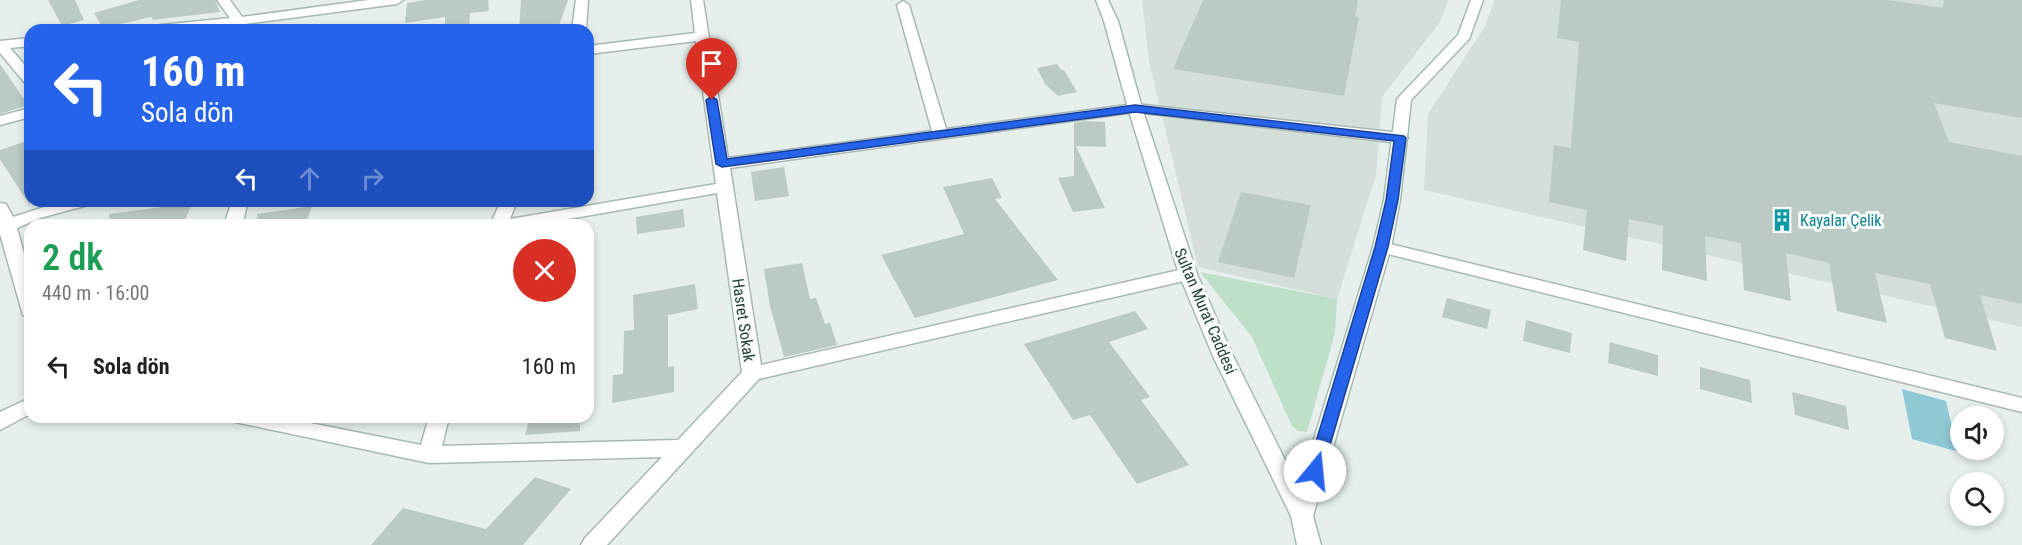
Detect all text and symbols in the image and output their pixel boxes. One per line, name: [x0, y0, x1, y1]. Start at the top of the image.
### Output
pin: [686, 38, 737, 100]
text: 160 m: [141, 47, 246, 96]
icon: arrive: [695, 47, 728, 80]
icon: left: [42, 48, 120, 126]
text: Sola dön: [141, 97, 234, 129]
icon: left: [230, 162, 263, 195]
icon: ahead: [293, 162, 326, 195]
icon: right: [356, 162, 389, 195]
building icon: Kayalar Çelik: [1769, 207, 1795, 233]
place label: Kayalar Çelik: [1800, 211, 1882, 230]
text: 2 dk: [42, 237, 103, 279]
button: close: [513, 239, 576, 302]
street label: Sultan Murat Caddesi: [1170, 245, 1241, 377]
street label: Hasret Sokak: [728, 277, 759, 364]
text: 440 m · 16:00: [42, 281, 149, 305]
icon: left: [42, 350, 75, 383]
text: Sola dön: [93, 354, 169, 379]
text: 160 m: [522, 354, 576, 379]
map controls: [1950, 406, 2004, 526]
button: sound: [1950, 406, 2004, 460]
position arrow: [1283, 439, 1347, 503]
button: search: [1950, 472, 2004, 526]

